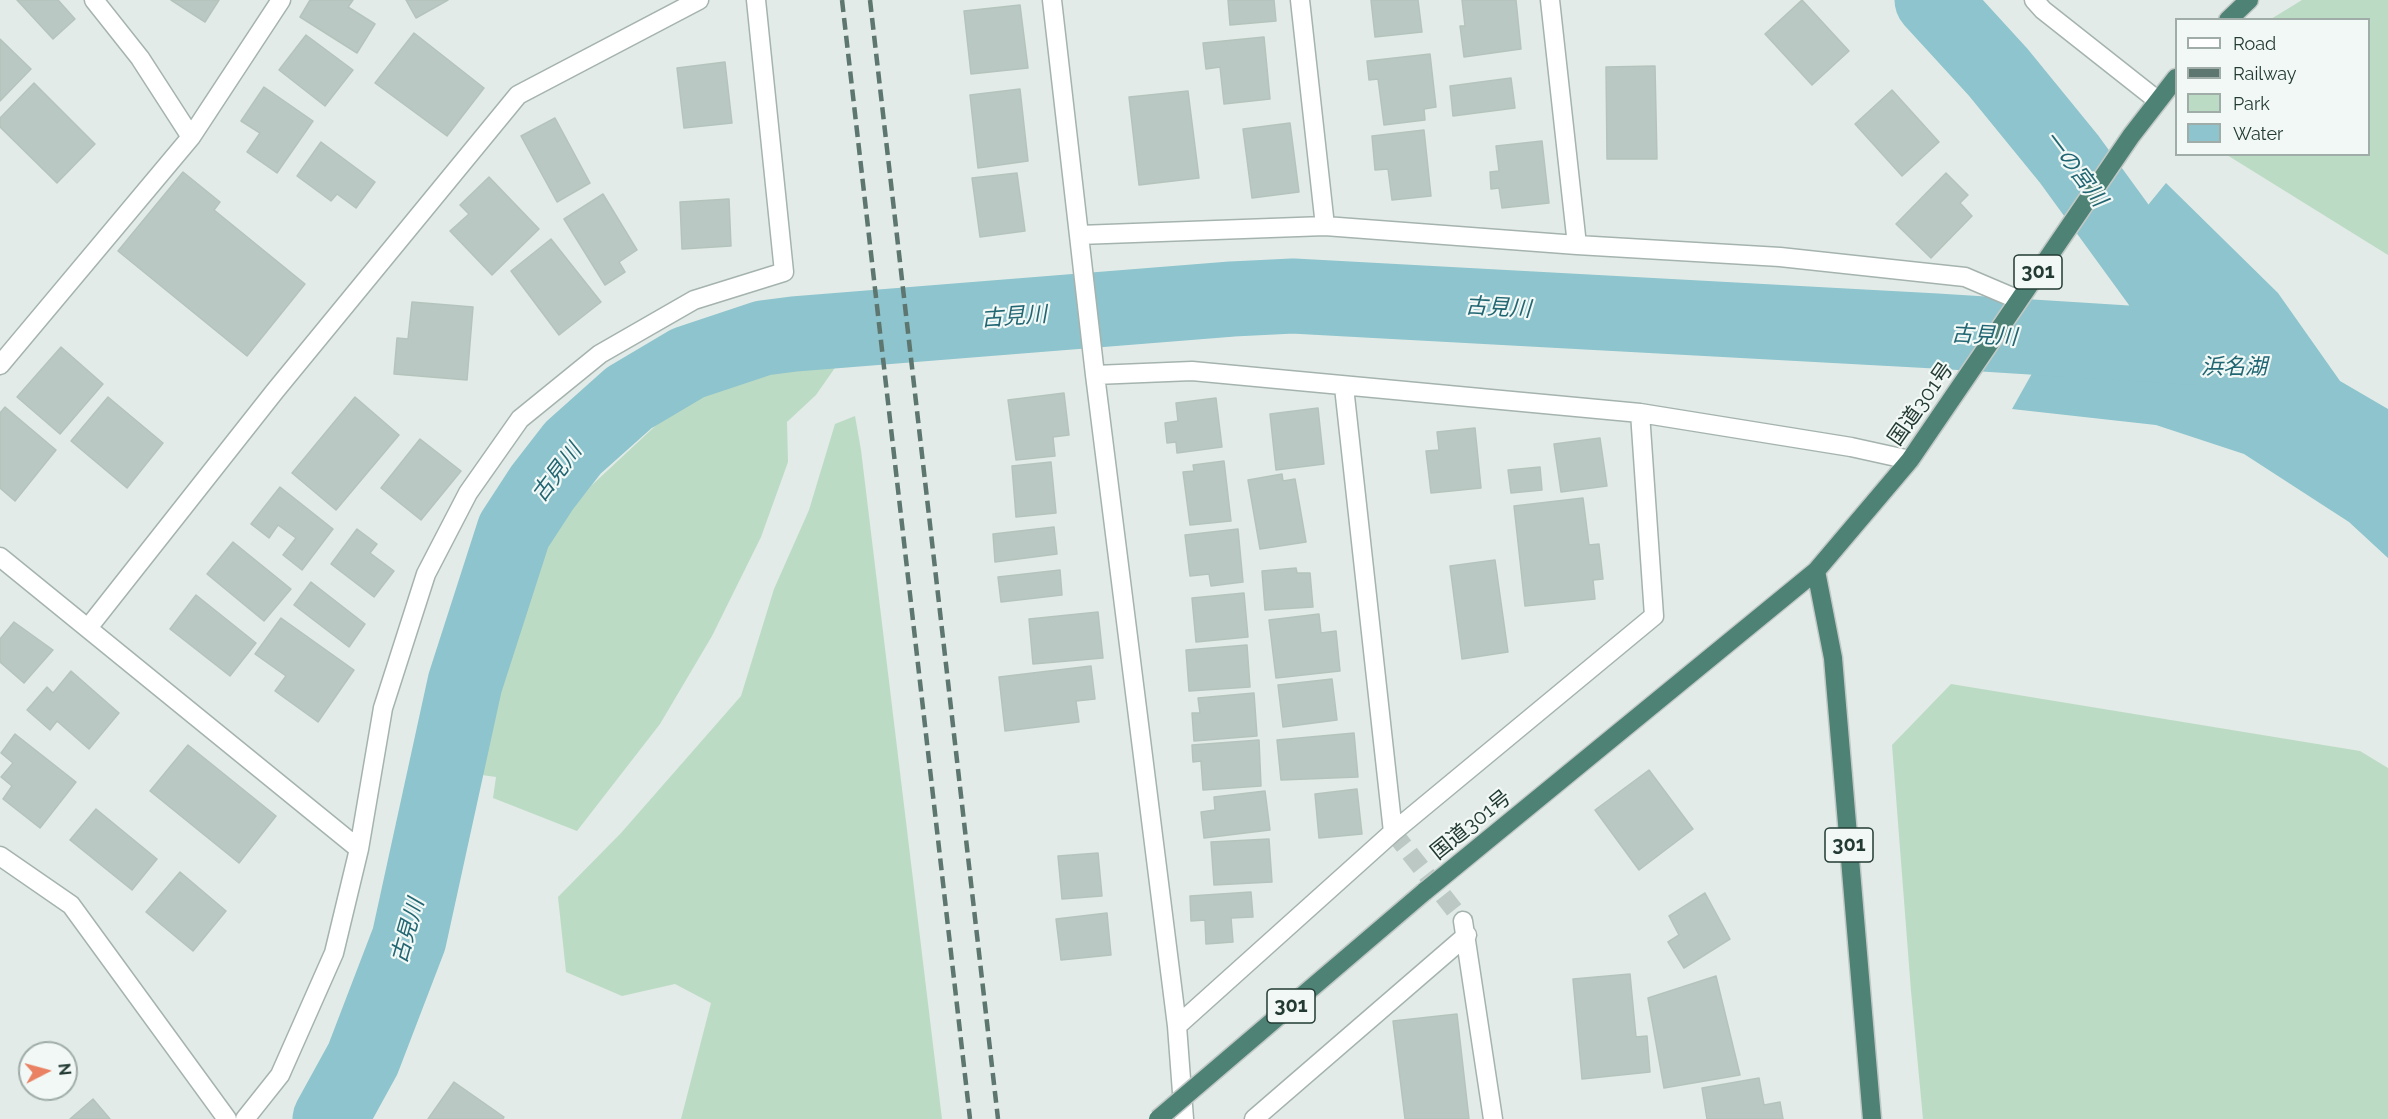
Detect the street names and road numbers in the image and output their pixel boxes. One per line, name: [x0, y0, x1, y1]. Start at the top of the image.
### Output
road number: 301: [2014, 255, 2062, 289]
street label: 国道301号: [1883, 357, 1959, 451]
street label: 国道301号: [1426, 785, 1516, 865]
road number: 301: [1825, 828, 1873, 862]
road number: 301: [1267, 989, 1315, 1023]

